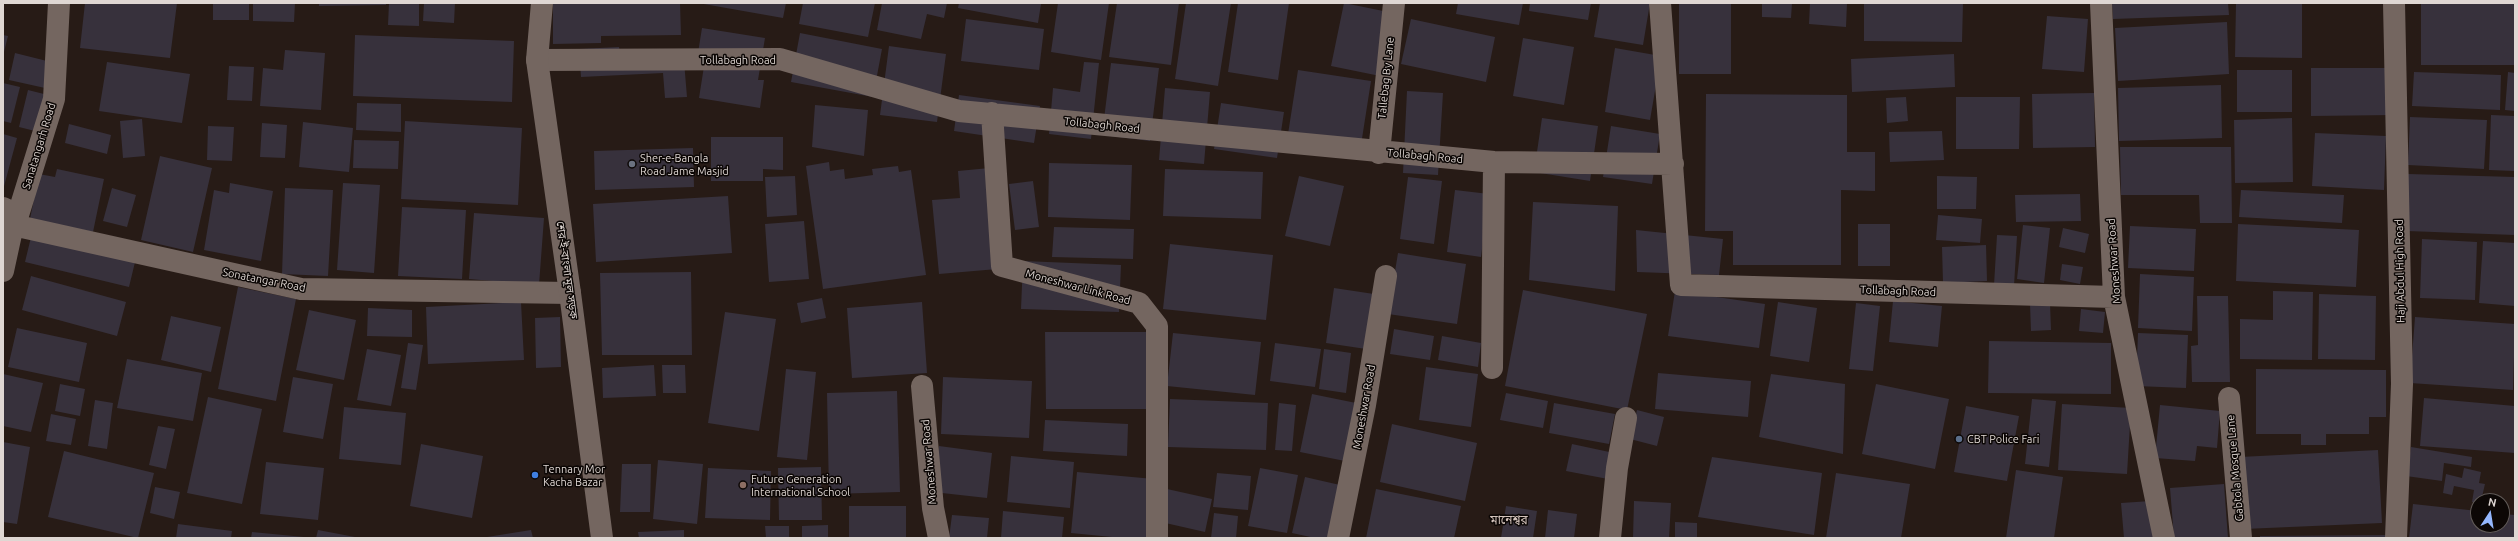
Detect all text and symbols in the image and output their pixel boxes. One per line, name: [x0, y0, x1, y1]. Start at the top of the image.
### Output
street label: Tallebag By Lane: [1375, 36, 1397, 120]
street label: Tollabagh Road: [700, 53, 776, 67]
street label: Sanatangarh Road: [20, 101, 58, 191]
street label: Tollabagh Road: [1064, 114, 1140, 136]
street label: Tollabagh Road: [1387, 146, 1463, 166]
place label: Sher-e-Bangla Road Jame Masjid: [640, 151, 729, 177]
marker: Sher-e-Bangla Road Jame Masjid: [627, 159, 637, 169]
street label: Moneshwar Road: [2104, 218, 2124, 304]
street label: Haji Abdul High Road: [2392, 219, 2408, 323]
street label: শের-ই-বাংলা মূল সড়ক: [554, 220, 580, 320]
street label: Sonatangar Road: [221, 265, 307, 295]
street label: Moneshwar Link Road: [1024, 267, 1132, 307]
street label: Tollabagh Road: [1860, 283, 1936, 299]
street label: Moneshwar Road: [1350, 364, 1378, 450]
street label: Gabtola Mosque Lane: [2224, 414, 2246, 522]
street label: Moneshwar Road: [919, 419, 939, 505]
place label: CBT Police Fari: [1967, 432, 2039, 446]
marker: CBT Police Fari: [1954, 434, 1964, 444]
place label: Tennary Mor Kacha Bazar: [543, 462, 605, 488]
marker: Tennary Mor Kacha Bazar: [530, 470, 540, 480]
place label: Future Generation International School: [751, 472, 850, 498]
marker: Future Generation International School: [738, 480, 748, 490]
north arrow: [2470, 493, 2510, 533]
text: N: [2487, 496, 2498, 509]
district label: মানেশ্বর: [1490, 513, 1528, 527]

